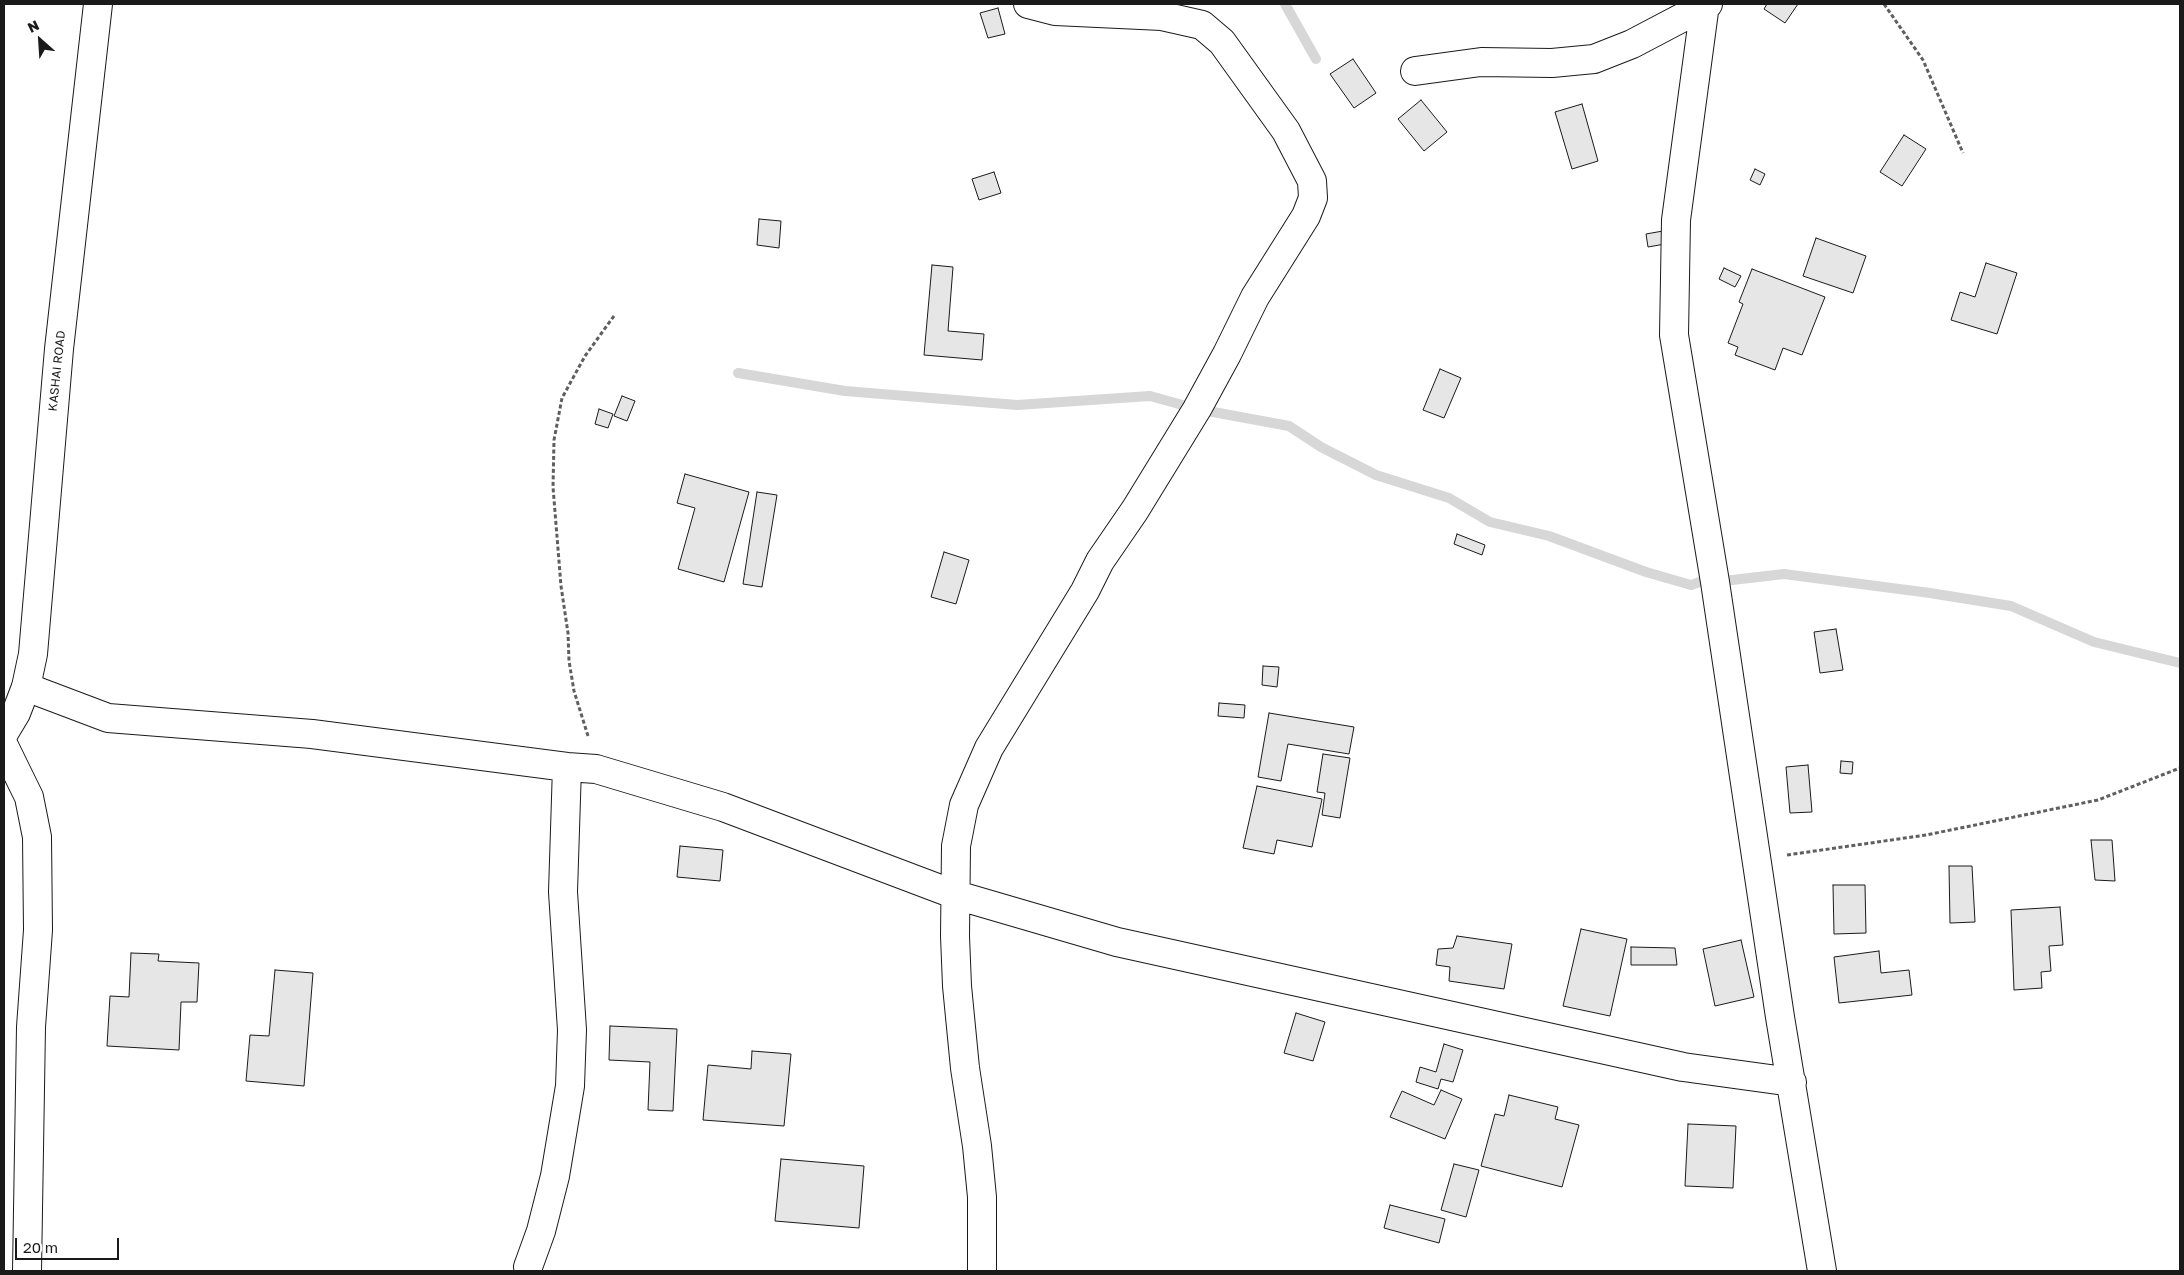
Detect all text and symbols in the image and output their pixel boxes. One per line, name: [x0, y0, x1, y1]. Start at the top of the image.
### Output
north arrow: [15, 15, 65, 65]
text: N: [25, 16, 42, 36]
street label: KASHAI ROAD: [46, 330, 68, 412]
scale bar: [18, 1228, 121, 1260]
text: 20 m: [23, 1238, 58, 1256]

